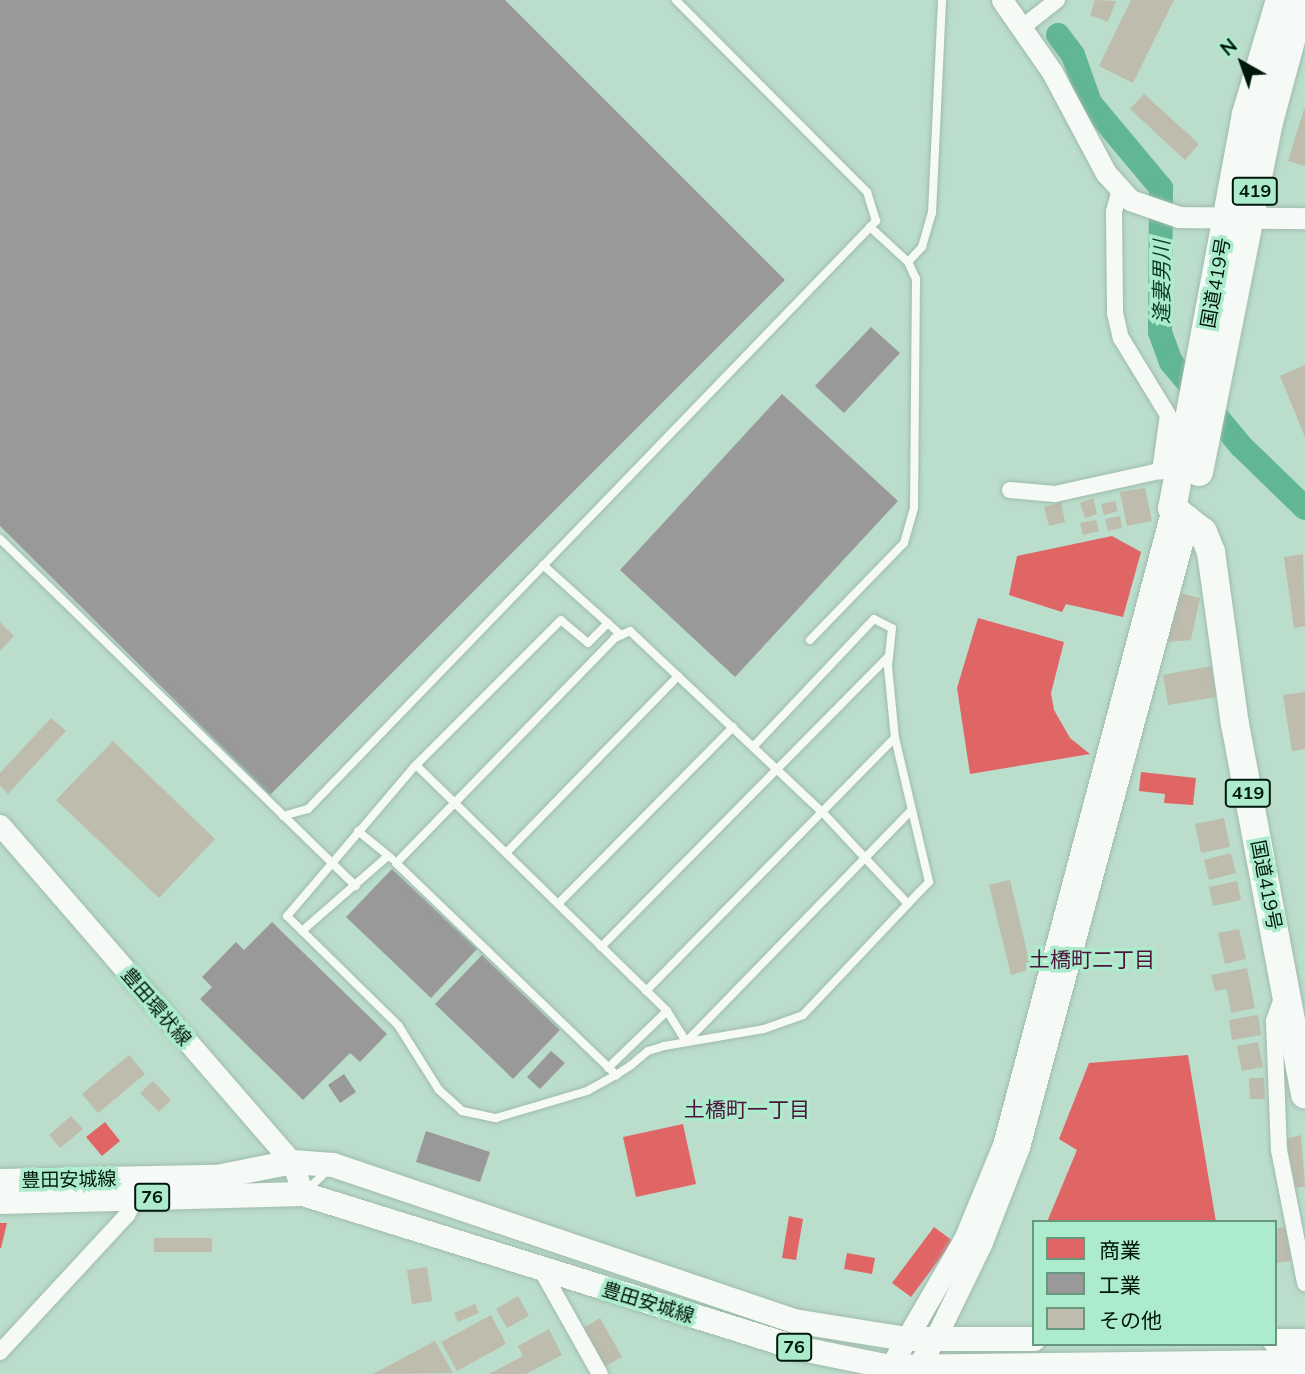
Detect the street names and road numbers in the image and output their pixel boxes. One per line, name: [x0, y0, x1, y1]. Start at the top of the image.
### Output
road number: 419: [1230, 176, 1280, 206]
street label: 国道419号: [1197, 236, 1235, 330]
road number: 419: [1224, 778, 1272, 808]
street label: 国道419号: [1246, 838, 1286, 932]
street label: 豊田環状線: [116, 964, 196, 1050]
street label: 豊田安城線: [21, 1168, 117, 1192]
road number: 76: [133, 1182, 171, 1212]
street label: 豊田安城線: [599, 1278, 697, 1328]
road number: 76: [775, 1332, 813, 1362]

